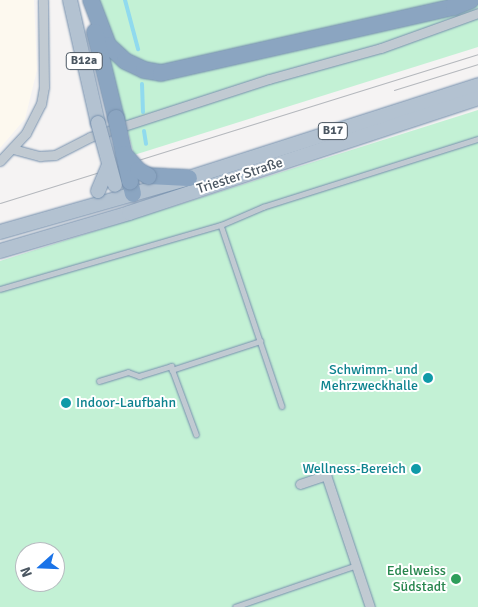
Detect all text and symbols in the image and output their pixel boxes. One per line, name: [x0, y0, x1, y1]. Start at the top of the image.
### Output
road number: B12a: [65, 51, 103, 70]
road number: B17: [317, 122, 349, 140]
street label: Triester Straße: [195, 154, 285, 198]
place label: Schwimm- und Mehrzweckhalle: [320, 362, 418, 394]
marker: Schwimm- und Mehrzweckhalle: [422, 372, 434, 384]
place label: Indoor-Laufbahn: [76, 395, 176, 411]
marker: Indoor-Laufbahn: [60, 397, 72, 409]
place label: Wellness-Bereich: [302, 461, 406, 477]
marker: Wellness-Bereich: [410, 463, 422, 475]
north arrow: [15, 542, 65, 592]
place label: Edelweiss Südstadt: [387, 563, 446, 596]
text: N: [17, 564, 36, 579]
marker: Edelweiss Südstadt: [450, 573, 462, 585]

